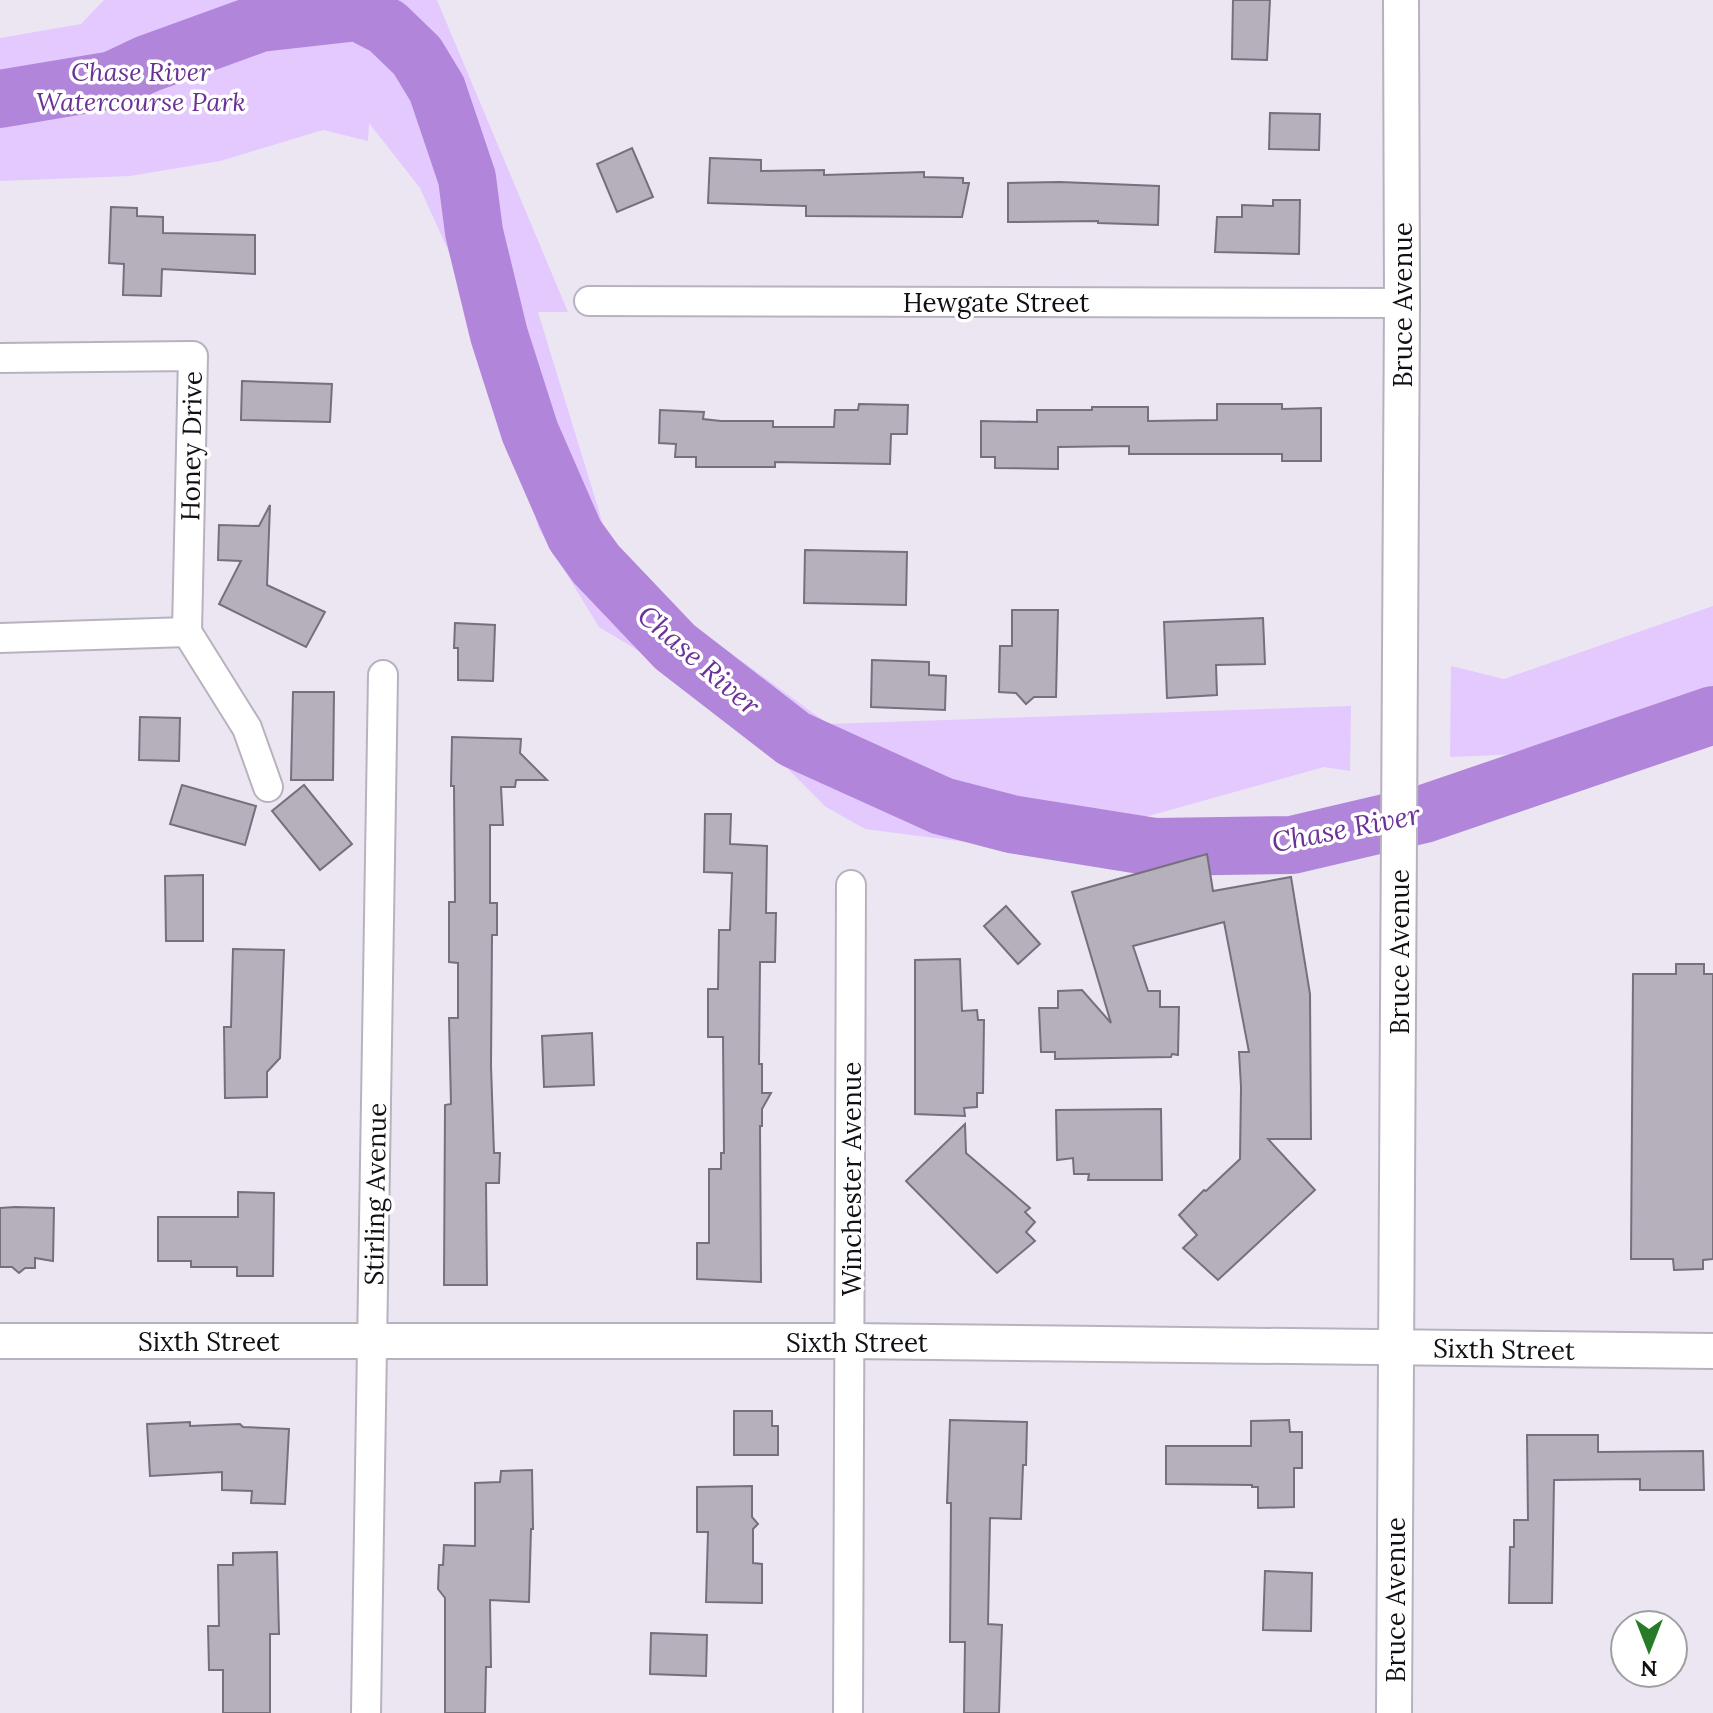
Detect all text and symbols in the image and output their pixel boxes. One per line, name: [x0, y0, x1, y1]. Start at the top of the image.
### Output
park label: Chase River Watercourse Park: [36, 55, 246, 118]
street label: Bruce Avenue: [1386, 222, 1419, 388]
street label: Hewgate Street: [903, 286, 1089, 319]
street label: Honey Drive: [173, 371, 209, 521]
water label: Chase River: [630, 597, 768, 723]
water label: Chase River: [1269, 796, 1424, 860]
street label: Bruce Avenue: [1383, 869, 1416, 1035]
street label: Winchester Avenue: [835, 1062, 868, 1296]
street label: Stirling Avenue: [357, 1102, 393, 1286]
street label: Sixth Street: [138, 1325, 280, 1358]
street label: Sixth Street: [786, 1326, 928, 1359]
street label: Sixth Street: [1433, 1331, 1575, 1367]
street label: Bruce Avenue: [1379, 1517, 1412, 1683]
north arrow: [1609, 1609, 1689, 1689]
text: N: [1640, 1655, 1658, 1683]

